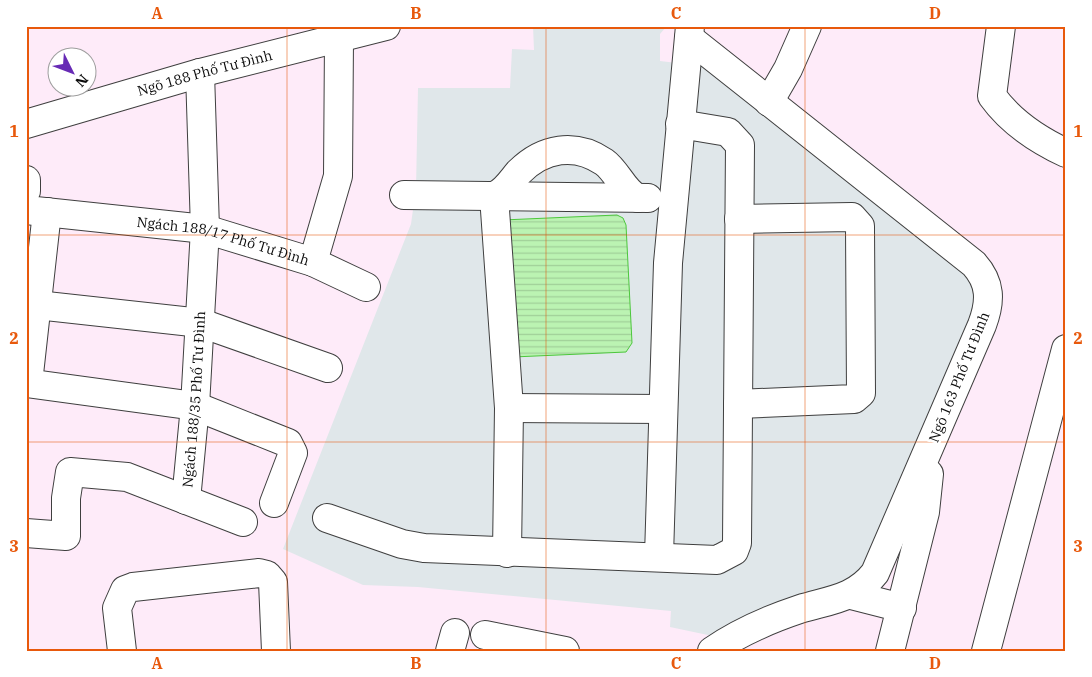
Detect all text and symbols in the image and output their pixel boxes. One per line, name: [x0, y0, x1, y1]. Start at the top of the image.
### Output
text: A: [151, 3, 163, 23]
text: B: [410, 3, 422, 23]
text: C: [671, 3, 681, 23]
text: D: [929, 3, 941, 23]
street label: Ngõ 188 Phố Tư Đình: [135, 46, 275, 100]
north arrow: [48, 48, 98, 98]
text: N: [71, 71, 92, 91]
text: 1: [9, 121, 19, 141]
text: 1: [1073, 121, 1083, 141]
street label: Ngách 188/17 Phố Tư Đình: [136, 213, 312, 269]
street label: Ngõ 163 Phố Tư Đình: [925, 309, 994, 445]
street label: Ngách 188/35 Phố Tư Đình: [178, 310, 209, 488]
text: 2: [9, 328, 19, 348]
text: 2: [1073, 328, 1083, 348]
text: 3: [9, 536, 19, 556]
text: 3: [1073, 536, 1083, 556]
text: A: [151, 653, 163, 673]
text: B: [410, 653, 422, 673]
text: C: [671, 653, 681, 673]
text: D: [929, 653, 941, 673]

